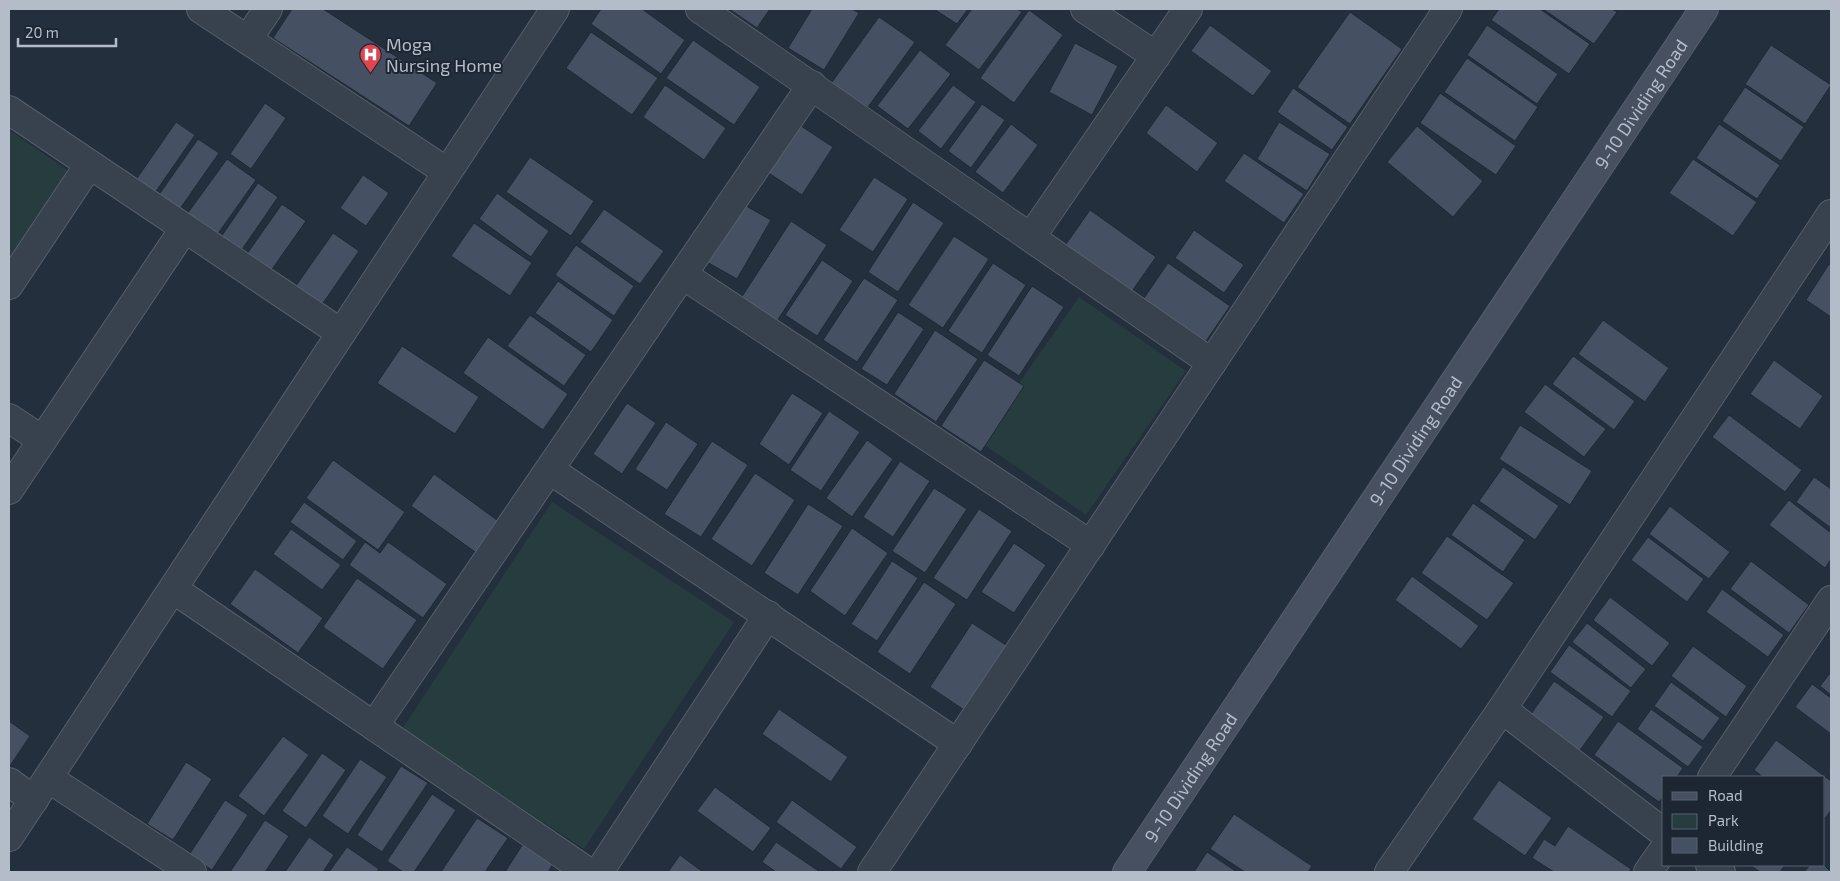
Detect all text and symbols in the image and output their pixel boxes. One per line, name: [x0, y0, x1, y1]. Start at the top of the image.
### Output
scale bar: [18, 15, 115, 47]
text: 20 m: [25, 23, 59, 41]
place label: Moga Nursing Home: [386, 33, 502, 76]
street label: 9-10 Dividing Road: [1589, 35, 1692, 173]
hospital icon: Moga Nursing Home: [358, 42, 382, 73]
street label: 9-10 Dividing Road: [1364, 372, 1467, 509]
street label: 9-10 Dividing Road: [1139, 708, 1242, 846]
legend: [1662, 776, 1825, 866]
text: Road: [1708, 786, 1743, 804]
text: Park: [1708, 811, 1739, 829]
text: Building: [1708, 836, 1764, 854]

